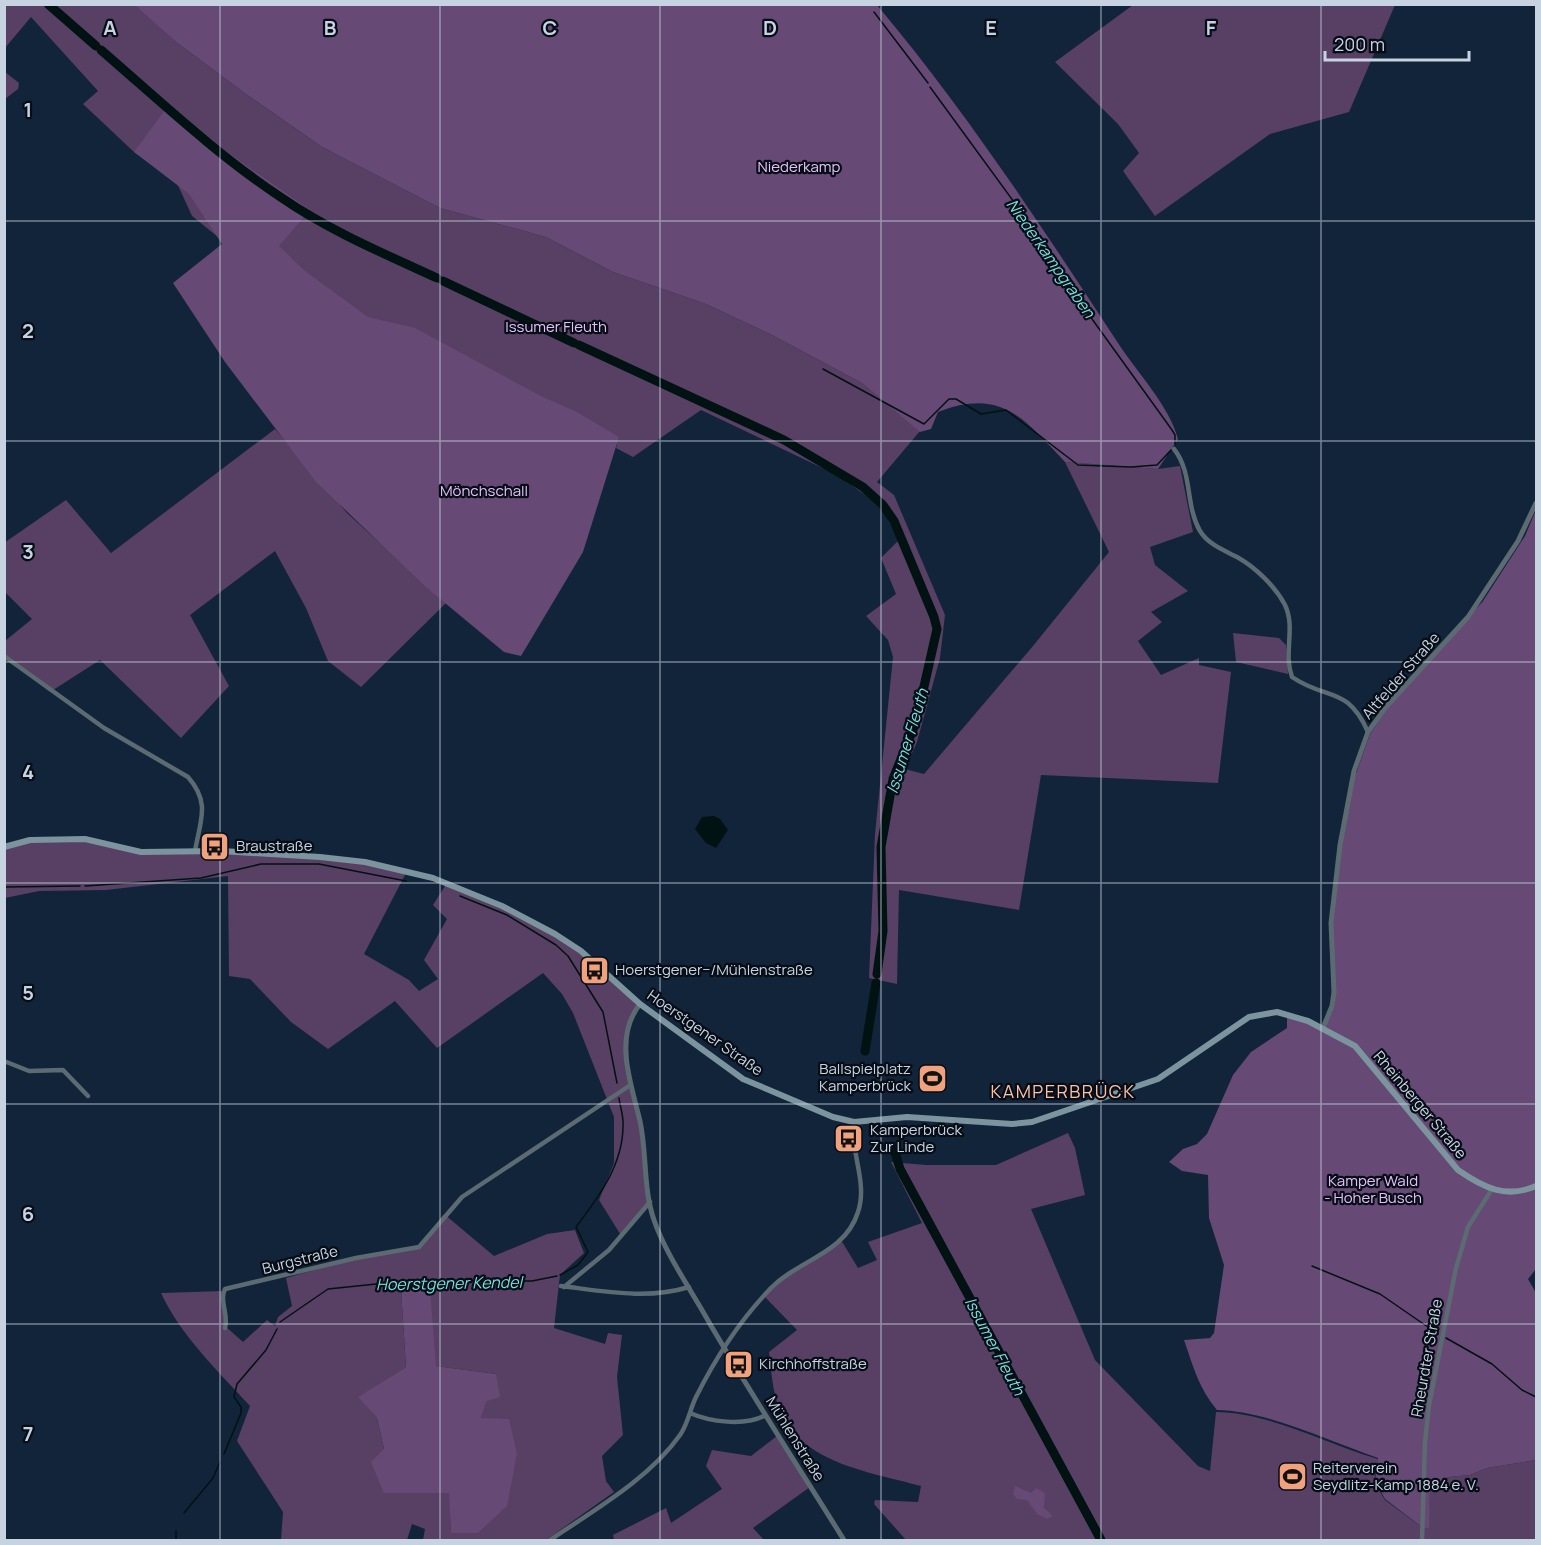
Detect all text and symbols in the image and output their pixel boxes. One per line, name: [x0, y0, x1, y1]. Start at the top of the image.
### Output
text: A: [103, 14, 117, 41]
text: B: [324, 14, 337, 41]
text: C: [543, 14, 557, 41]
text: D: [763, 14, 777, 41]
text: E: [985, 14, 997, 41]
text: F: [1206, 14, 1217, 41]
scale bar: [1325, 24, 1469, 62]
text: 200 m: [1334, 32, 1385, 56]
text: 1: [24, 96, 32, 123]
park label: Niederkamp: [758, 156, 841, 177]
water label: Niederkampgraben: [1002, 194, 1101, 322]
park label: Issumer Fleuth: [505, 316, 607, 337]
text: 2: [22, 317, 34, 344]
park label: Mönchschall: [440, 480, 528, 501]
text: 3: [22, 538, 34, 565]
street label: Altfelder Straße: [1357, 628, 1444, 724]
water label: Issumer Fleuth: [881, 685, 934, 796]
text: 4: [22, 758, 34, 785]
bus stop icon: Braustraße: [199, 830, 231, 862]
place label: Braustraße: [236, 835, 313, 856]
bus stop icon: Hoerstgener−/Mühlenstraße: [578, 954, 610, 986]
place label: Hoerstgener−/Mühlenstraße: [615, 959, 813, 980]
text: 5: [22, 979, 34, 1006]
street label: Hoerstgener Straße: [643, 985, 768, 1081]
street label: Rheinberger Straße: [1369, 1046, 1472, 1163]
place label: Ballspielplatz Kamperbrück: [819, 1058, 912, 1096]
sports icon: Ballspielplatz Kamperbrück: [916, 1062, 948, 1094]
district label: KAMPERBRÜCK: [991, 1079, 1135, 1103]
place label: Kamperbrück Zur Linde: [870, 1119, 963, 1157]
bus stop icon: Kamperbrück Zur Linde: [833, 1123, 865, 1155]
park label: Kamper Wald - Hoher Busch: [1324, 1170, 1422, 1208]
text: 6: [22, 1200, 34, 1227]
street label: Burgstraße: [260, 1240, 340, 1279]
water label: Hoerstgener Kendel: [376, 1271, 525, 1295]
water label: Issumer Fleuth: [960, 1293, 1030, 1399]
street label: Rheurdter Straße: [1406, 1297, 1447, 1419]
bus stop icon: Kirchhoffstraße: [722, 1348, 754, 1380]
place label: Kirchhoffstraße: [759, 1353, 867, 1374]
street label: Mühlenstraße: [761, 1392, 830, 1485]
text: 7: [23, 1420, 33, 1447]
place label: Reiterverein Seydlitz-Kamp 1884 e. V.: [1313, 1457, 1479, 1495]
sports icon: Reiterverein Seydlitz-Kamp 1884 e. V.: [1276, 1461, 1308, 1493]

